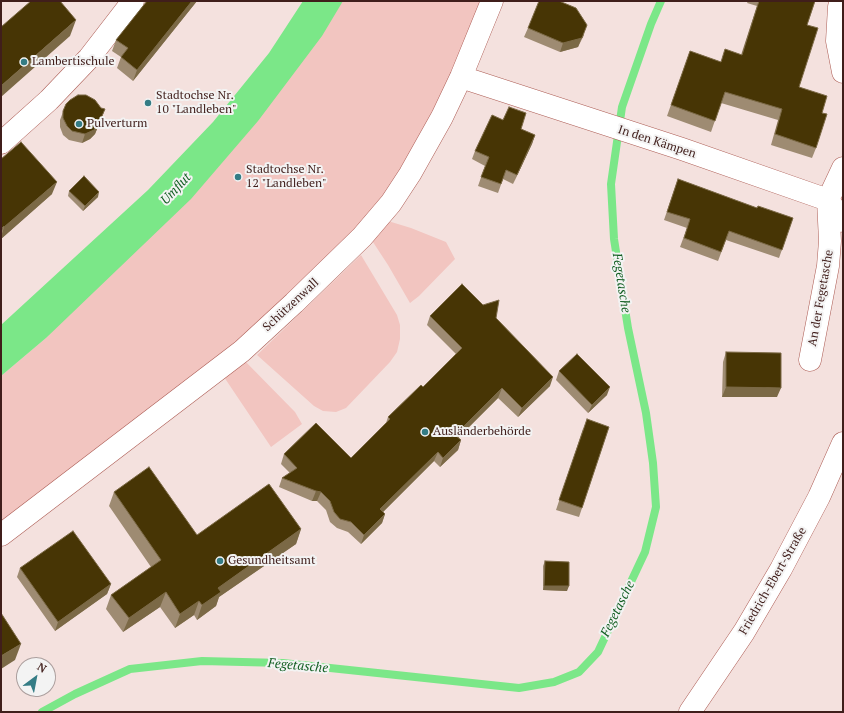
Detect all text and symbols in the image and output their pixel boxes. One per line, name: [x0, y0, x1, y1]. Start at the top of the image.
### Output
place label: Lambertischule: [32, 55, 115, 69]
marker: Lambertischule: [19, 57, 29, 67]
place label: Stadtochse Nr. 10 "Landleben": [156, 89, 237, 117]
marker: Stadtochse Nr. 10 "Landleben": [143, 98, 153, 108]
place label: Pulverturm: [87, 117, 147, 131]
marker: Pulverturm: [74, 119, 84, 129]
street label: In den Kämpen: [616, 123, 698, 161]
place label: Stadtochse Nr. 12 "Landleben": [246, 163, 327, 191]
water label: Umflut: [157, 170, 195, 208]
marker: Stadtochse Nr. 12 "Landleben": [233, 172, 243, 182]
street label: An der Fegetasche: [805, 249, 837, 347]
water label: Fegetasche: [609, 252, 633, 314]
street label: Schützenwall: [260, 275, 322, 335]
place label: Ausländerbehörde: [433, 425, 531, 439]
marker: Ausländerbehörde: [420, 427, 430, 437]
street label: Friedrich-Ebert-Straße: [736, 525, 810, 637]
place label: Gesundheitsamt: [228, 554, 315, 568]
marker: Gesundheitsamt: [215, 556, 225, 566]
water label: Fegetasche: [598, 578, 638, 640]
water label: Fegetasche: [267, 656, 329, 676]
north arrow: [16, 657, 56, 697]
text: N: [35, 660, 49, 676]

